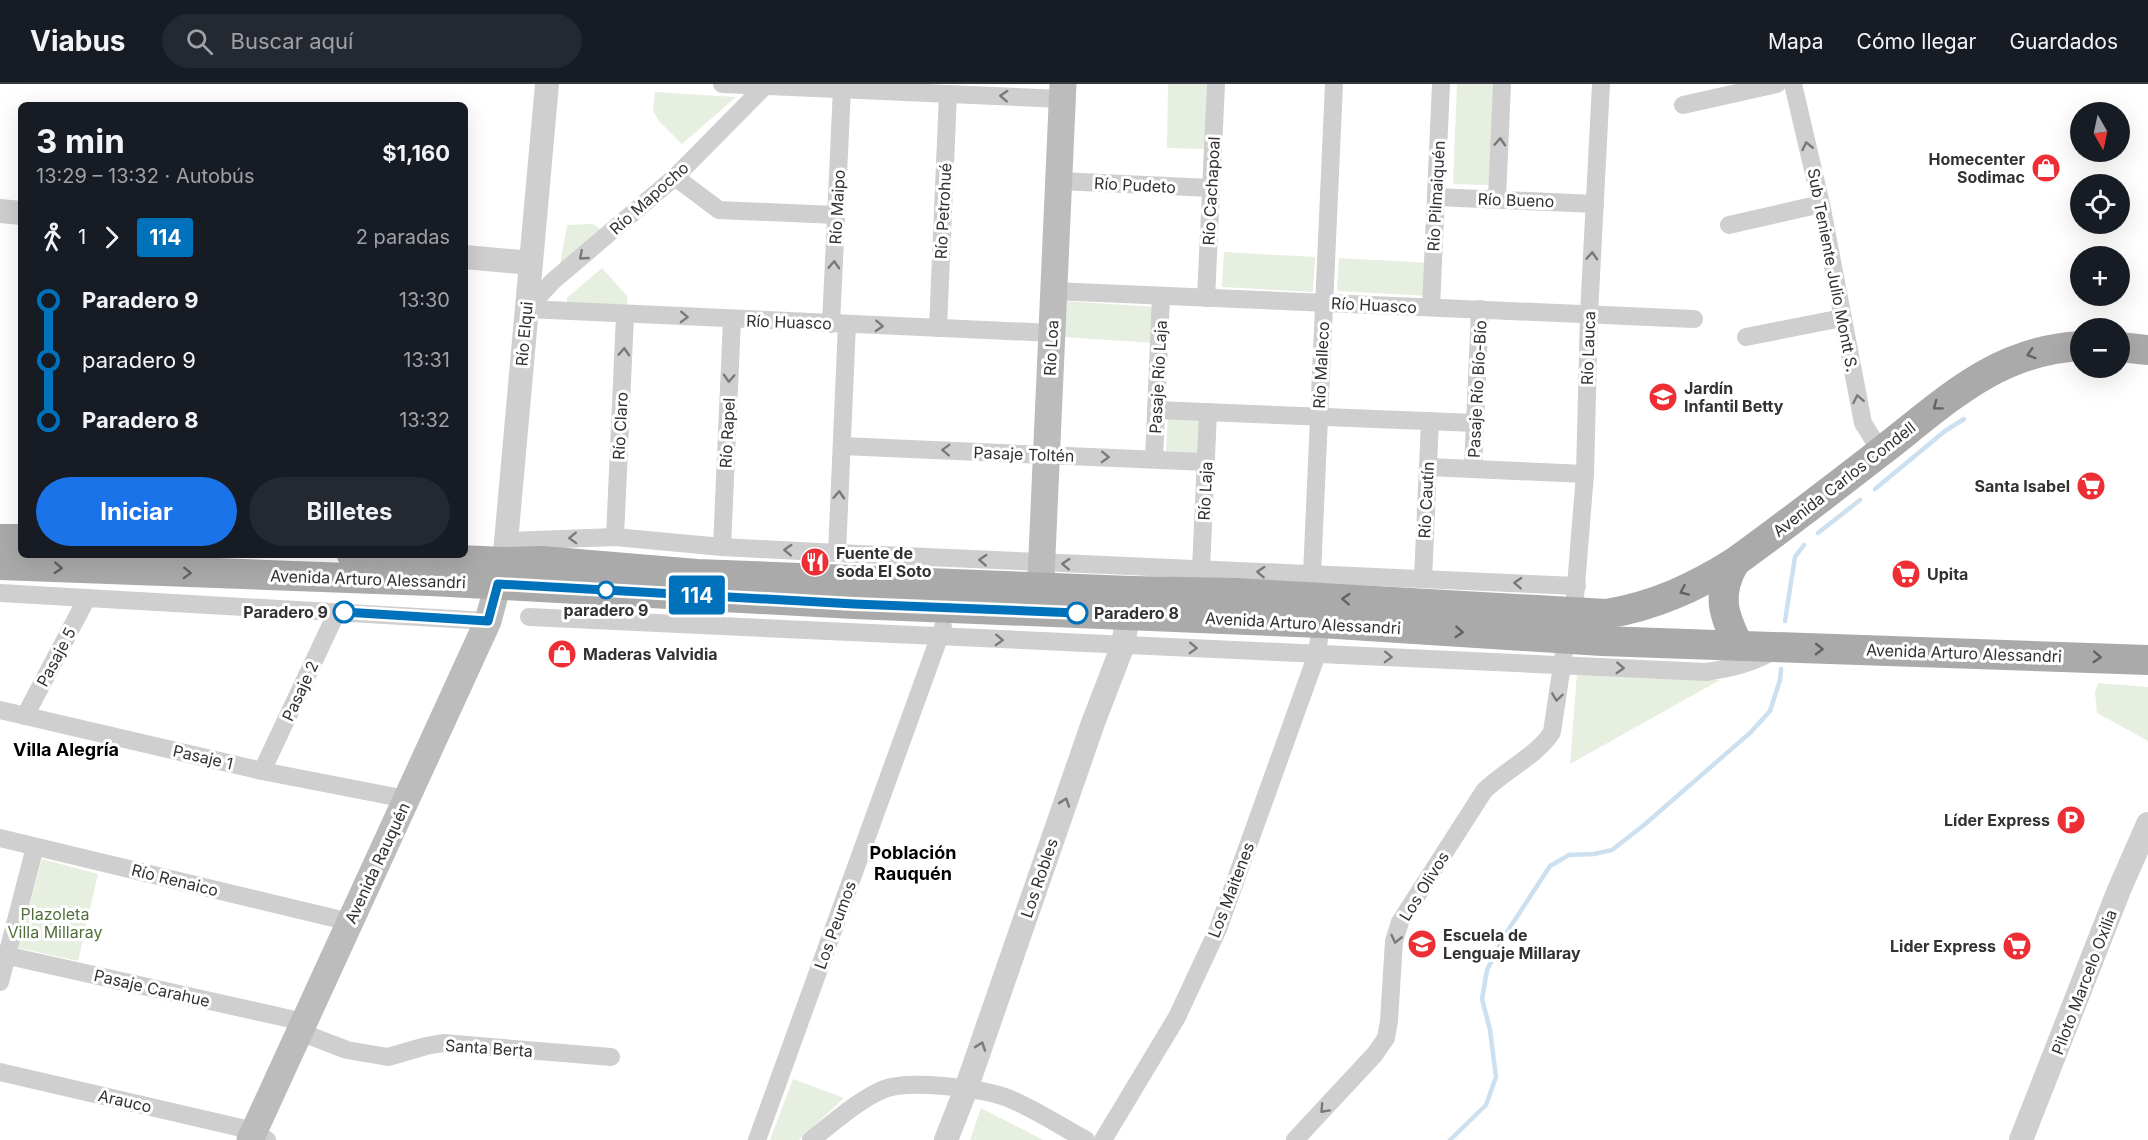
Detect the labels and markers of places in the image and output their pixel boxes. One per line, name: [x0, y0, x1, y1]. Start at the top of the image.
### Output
place label: Homecenter Sodimac: [1928, 149, 2025, 187]
shop icon: Homecenter Sodimac: [2030, 152, 2062, 184]
place label: Jardín Infantil Betty: [1684, 378, 1784, 416]
school or university icon: Jardín Infantil Betty: [1647, 381, 1679, 413]
supermarket icon: Santa Isabel: [2075, 470, 2107, 502]
place label: Santa Isabel: [1975, 476, 2070, 496]
place label: Fuente de soda El Soto: [836, 543, 932, 581]
restaurant icon: Fuente de soda El Soto: [799, 546, 831, 578]
supermarket icon: Upita: [1890, 558, 1922, 590]
place label: Upita: [1927, 564, 1968, 584]
marker: paradero 9: [597, 581, 615, 599]
place label: paradero 9: [564, 600, 648, 620]
marker: Paradero 9: [333, 601, 355, 623]
place label: Paradero 9: [243, 602, 328, 622]
marker: Paradero 8: [1066, 602, 1088, 624]
place label: Paradero 8: [1094, 603, 1179, 623]
shop icon: Maderas Valvidia: [546, 638, 578, 670]
place label: Maderas Valvidia: [583, 644, 718, 664]
parking icon: Líder Express: [2055, 804, 2087, 836]
place label: Líder Express: [1944, 810, 2050, 830]
place label: Escuela de Lenguaje Millaray: [1443, 925, 1581, 963]
school or university icon: Escuela de Lenguaje Millaray: [1406, 928, 1438, 960]
supermarket icon: Lider Express: [2001, 930, 2033, 962]
place label: Lider Express: [1890, 936, 1996, 956]

